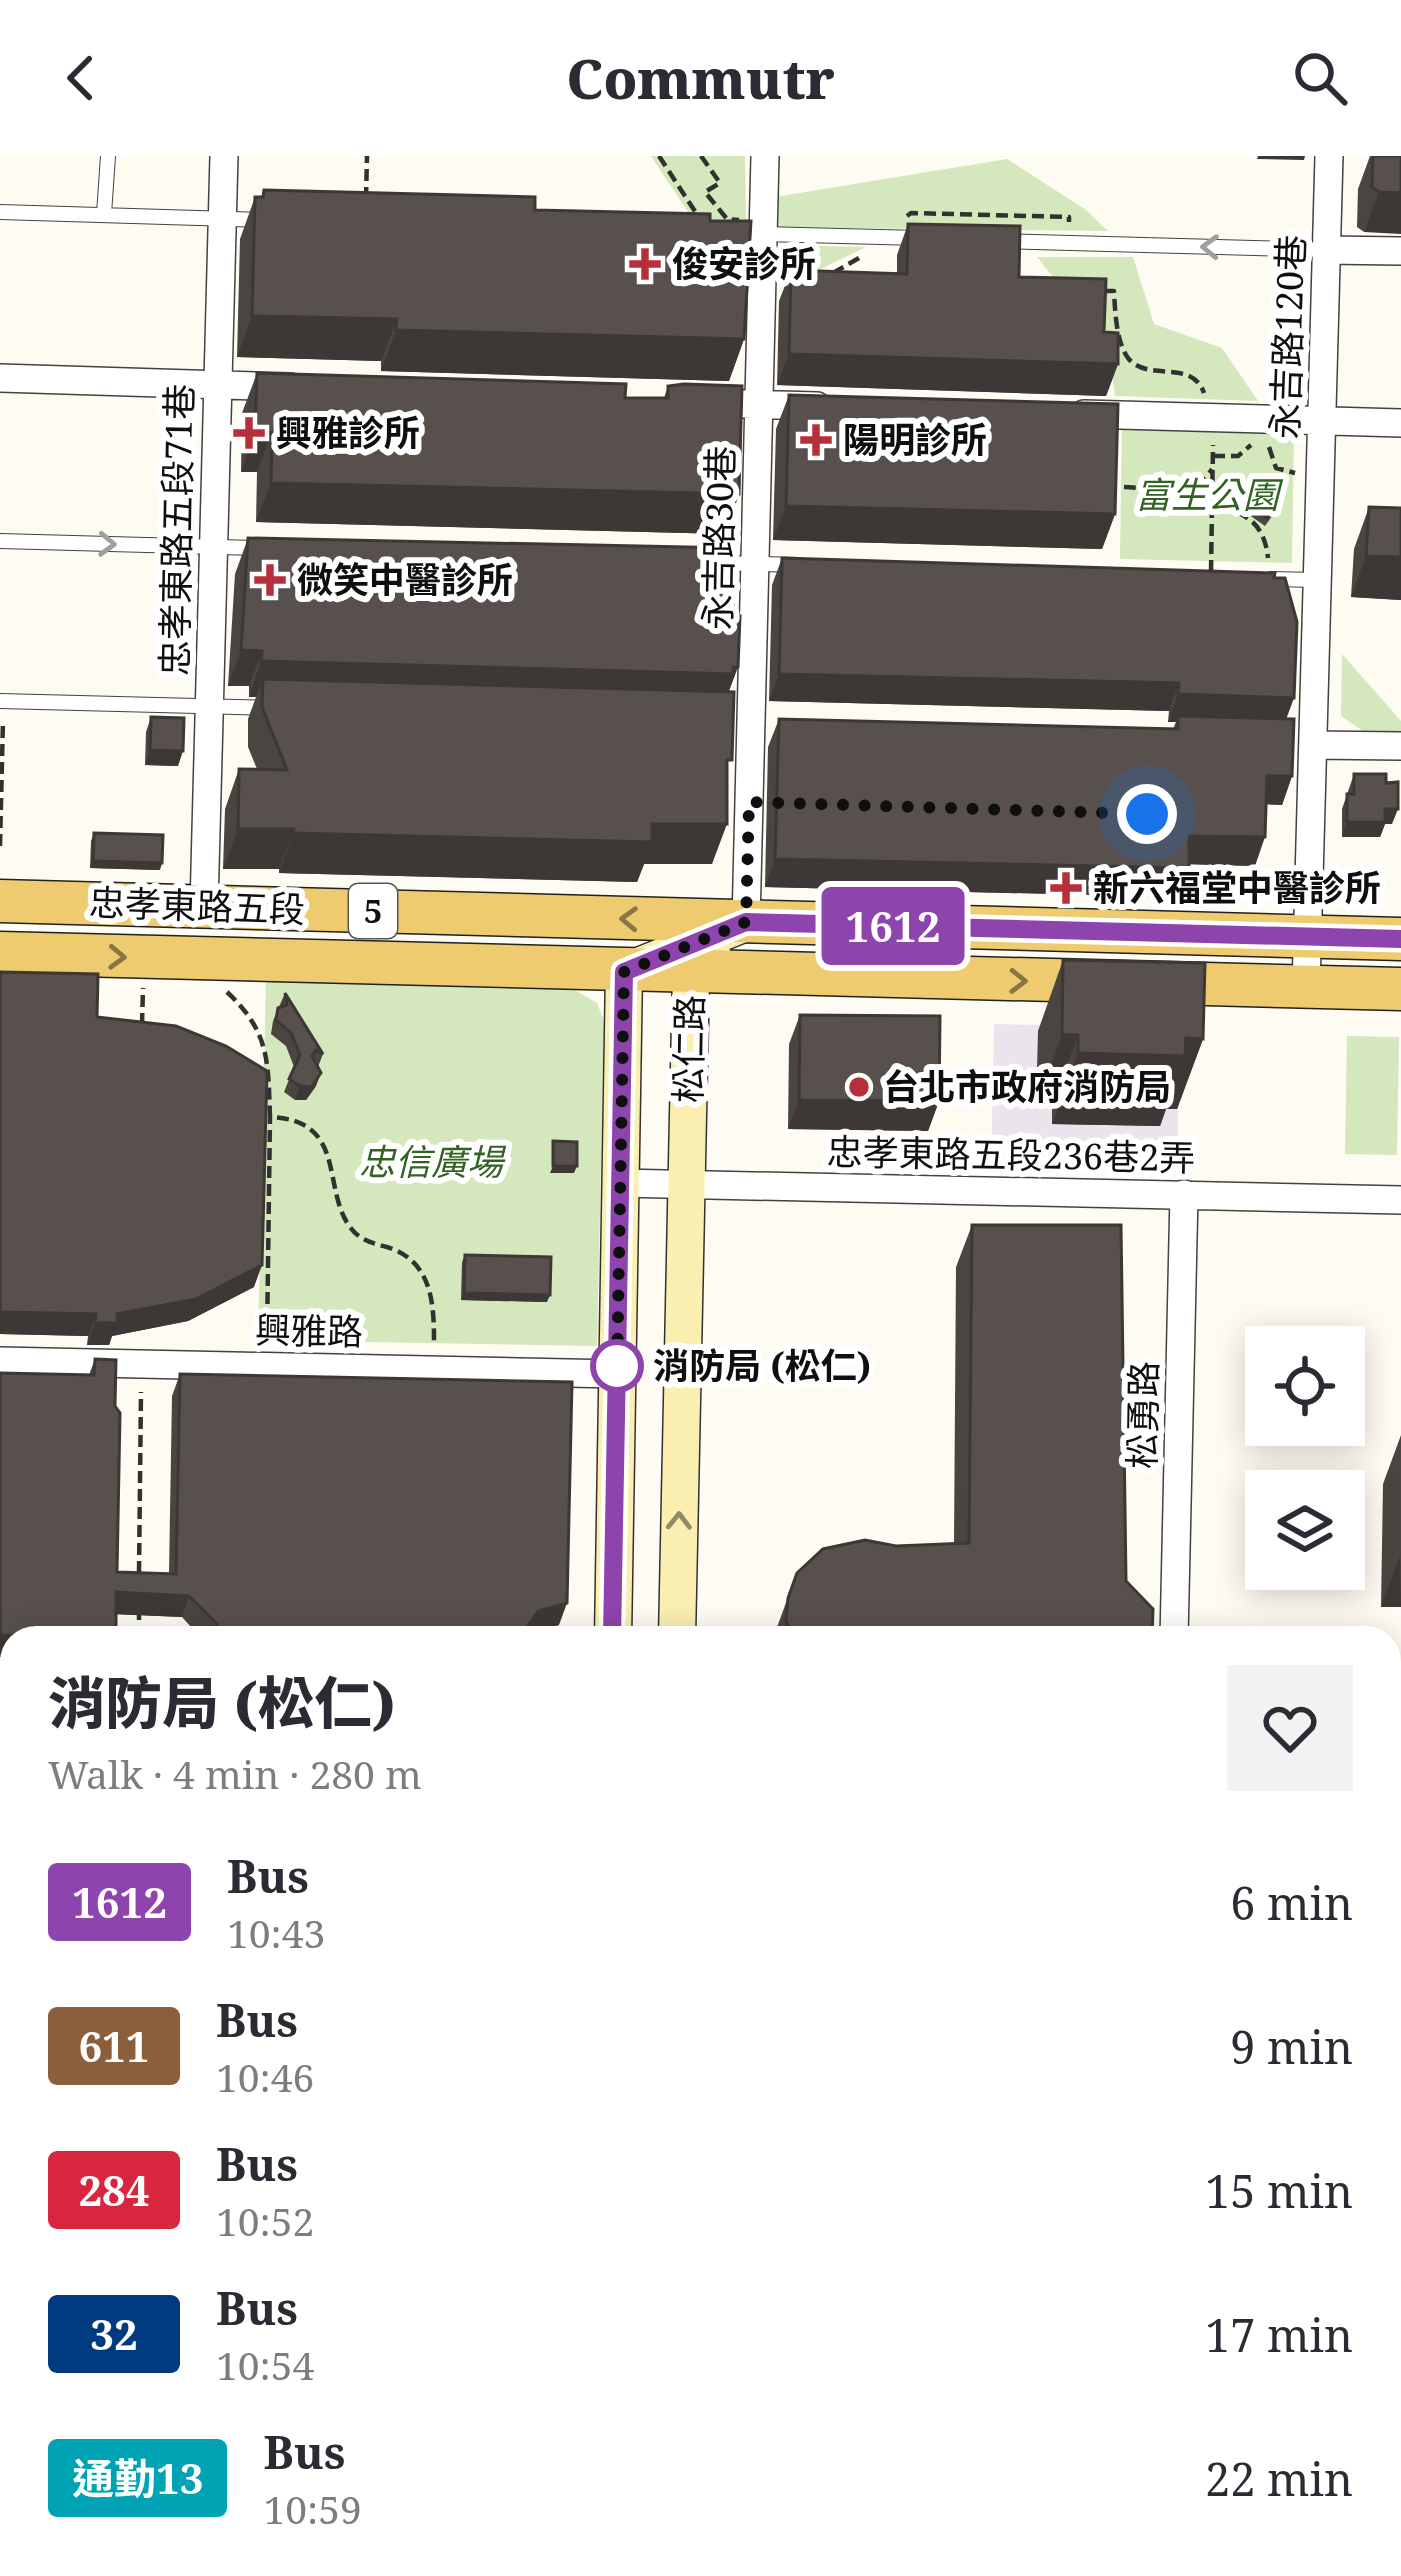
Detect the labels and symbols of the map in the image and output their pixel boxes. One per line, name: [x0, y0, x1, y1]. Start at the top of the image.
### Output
one-way arrow: [1200, 234, 1219, 260]
street label: 永吉路120巷: [1259, 234, 1316, 440]
place label: 俊安診所: [672, 239, 816, 288]
marker: 俊安診所: [629, 248, 661, 280]
street label: 忠孝東路五段71巷: [149, 383, 204, 677]
place label: 興雅診所: [276, 408, 420, 457]
place label: 陽明診所: [843, 415, 987, 464]
marker: 興雅診所: [233, 417, 265, 449]
marker: 陽明診所: [800, 424, 832, 456]
street label: 永吉路30巷: [692, 445, 745, 631]
park label: 富生公園: [1135, 470, 1284, 519]
one-way arrow: [98, 531, 117, 557]
place label: 微笑中醫診所: [297, 555, 513, 604]
marker: 微笑中醫診所: [254, 564, 286, 596]
your location: [1117, 784, 1177, 844]
place label: 新六福堂中醫診所: [1093, 863, 1381, 912]
marker: 新六福堂中醫診所: [1050, 872, 1082, 904]
street label: 忠孝東路五段: [88, 877, 306, 934]
road number: 5: [349, 884, 397, 938]
line badge: 1612: [809, 887, 977, 965]
one-way arrow: [619, 906, 638, 932]
one-way arrow: [108, 944, 127, 970]
one-way arrow: [1009, 967, 1028, 993]
street label: 松仁路: [663, 995, 714, 1103]
place label: 台北市政府消防局: [883, 1062, 1171, 1111]
marker: 台北市政府消防局: [846, 1074, 872, 1100]
street label: 忠孝東路五段236巷2弄: [826, 1127, 1196, 1182]
park label: 忠信廣場: [359, 1137, 507, 1186]
street label: 興雅路: [255, 1305, 363, 1356]
marker: 消防局 (松仁): [592, 1341, 642, 1391]
place label: 消防局 (松仁): [653, 1341, 871, 1390]
street label: 松勇路: [1117, 1361, 1168, 1469]
one-way arrow: [665, 1511, 691, 1530]

